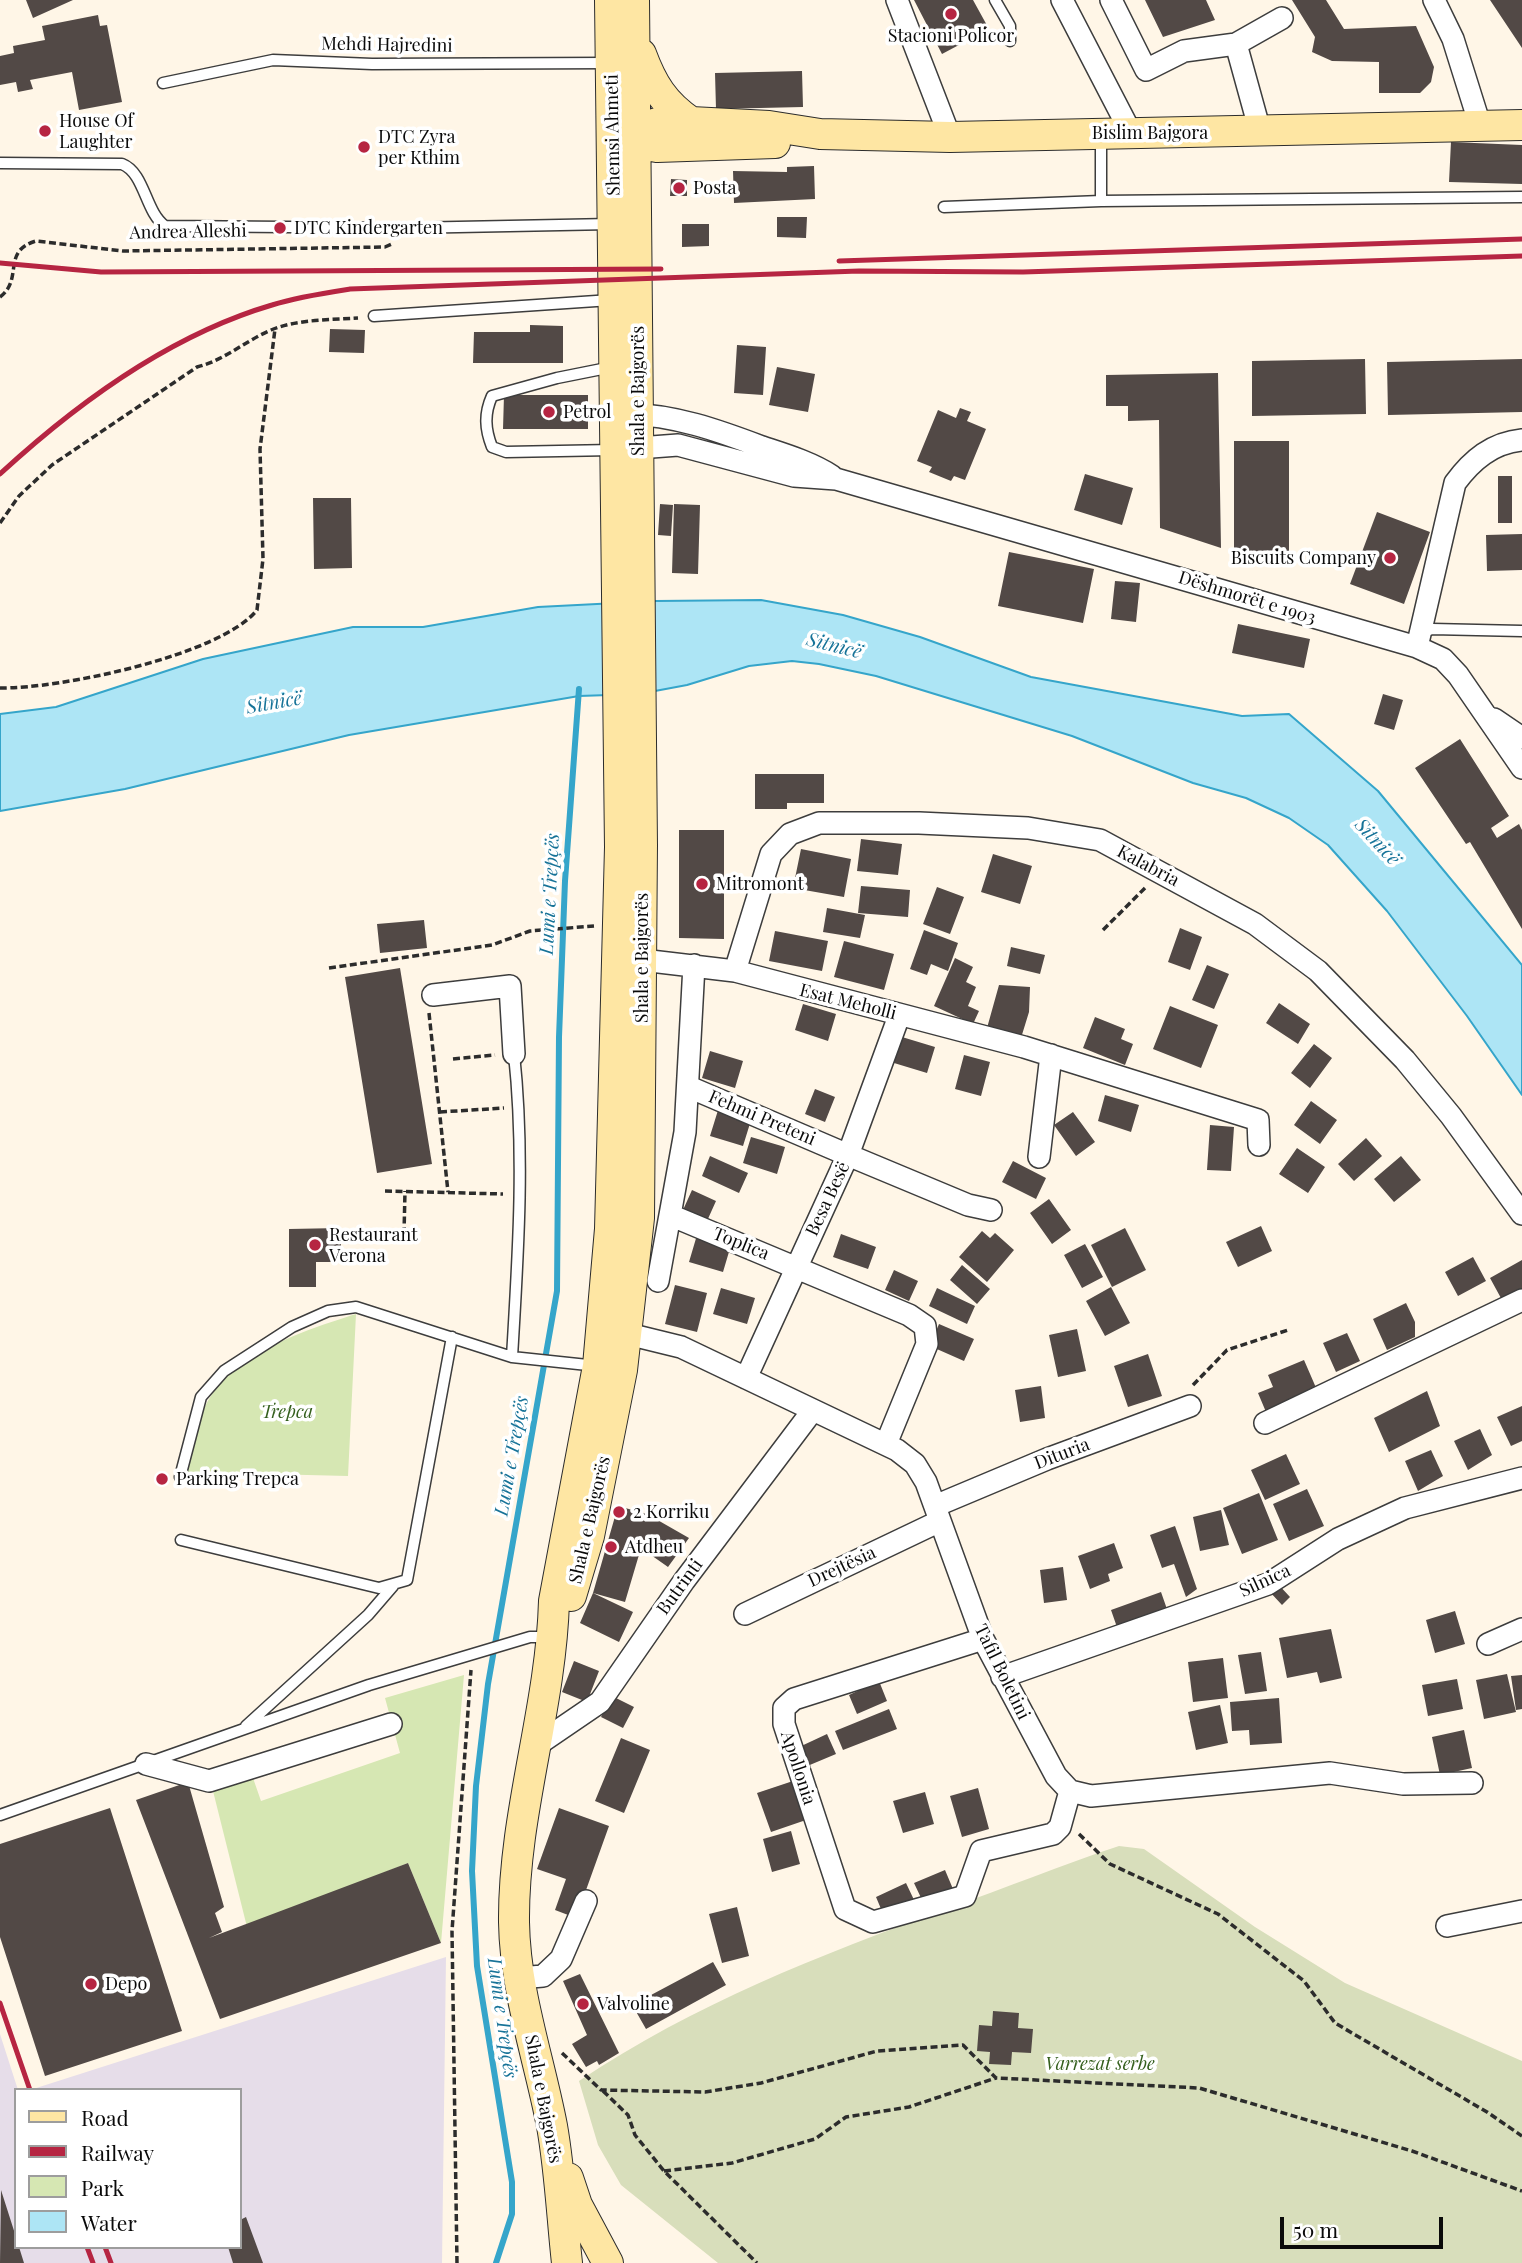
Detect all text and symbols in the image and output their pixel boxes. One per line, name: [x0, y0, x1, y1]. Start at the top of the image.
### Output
marker: Stacioni Policor: [943, 6, 959, 22]
place label: Stacioni Policor: [888, 25, 1014, 47]
street label: Mehdi Hajredini: [321, 33, 453, 57]
street label: Shemsi Ahmeti: [601, 74, 625, 196]
place label: House Of Laughter: [59, 110, 133, 152]
street label: Bislim Bajgora: [1092, 122, 1208, 144]
marker: House Of Laughter: [37, 123, 53, 139]
place label: DTC Zyra per Kthim: [378, 126, 460, 168]
marker: DTC Zyra per Kthim: [356, 139, 372, 155]
place label: Posta: [693, 177, 737, 199]
marker: Posta: [671, 180, 687, 196]
place label: DTC Kindergarten: [294, 217, 443, 239]
street label: Andrea Alleshi: [129, 220, 247, 244]
marker: DTC Kindergarten: [272, 220, 288, 236]
street label: Shala e Bajgorës: [627, 326, 649, 456]
place label: Petrol: [563, 401, 611, 423]
marker: Petrol: [541, 404, 557, 420]
place label: Biscuits Company: [1231, 547, 1376, 569]
marker: Biscuits Company: [1382, 550, 1398, 566]
street label: Dëshmorët e 1903: [1176, 567, 1318, 629]
water label: Sitnicë: [804, 628, 864, 664]
water label: Sitnicë: [245, 687, 303, 719]
water label: Sitnicë: [1350, 814, 1404, 870]
water label: Lumi e Trepçës: [535, 833, 565, 955]
street label: Kalabria: [1113, 841, 1183, 891]
place label: Mitromont: [716, 873, 804, 895]
marker: Mitromont: [694, 876, 710, 892]
street label: Shala e Bajgorës: [631, 893, 653, 1023]
street label: Esat Meholli: [797, 980, 899, 1024]
street label: Fehmi Preteni: [705, 1086, 819, 1150]
street label: Besa Besë: [801, 1159, 855, 1239]
street label: Toplica: [710, 1223, 772, 1265]
place label: Restaurant Verona: [329, 1224, 418, 1266]
marker: Restaurant Verona: [307, 1237, 323, 1253]
water label: Lumi e Trepçës: [490, 1394, 534, 1518]
park label: Trepca: [261, 1401, 313, 1423]
street label: Dituria: [1031, 1434, 1093, 1474]
street label: Shala e Bajgorës: [565, 1454, 615, 1586]
place label: Parking Trepca: [176, 1468, 299, 1490]
marker: Parking Trepca: [154, 1471, 170, 1487]
place label: 2 Korriku: [633, 1501, 709, 1523]
marker: 2 Korriku: [611, 1504, 627, 1520]
place label: Atdheu: [625, 1536, 683, 1558]
marker: Atdheu: [603, 1539, 619, 1555]
street label: Drejtësia: [805, 1542, 879, 1592]
street label: Butrinti: [653, 1555, 707, 1619]
street label: Silnica: [1236, 1560, 1294, 1602]
street label: Tafil Boletini: [970, 1621, 1034, 1723]
street label: Apollonia: [776, 1728, 820, 1808]
water label: Lumi e Trepçës: [482, 1956, 522, 2080]
place label: Depo: [105, 1973, 147, 1995]
marker: Depo: [83, 1976, 99, 1992]
place label: Valvoline: [597, 1993, 670, 2015]
marker: Valvoline: [575, 1996, 591, 2012]
street label: Shala e Bajgorës: [520, 2033, 566, 2165]
park label: Varrezat serbe: [1045, 2053, 1155, 2075]
legend: [14, 2088, 242, 2249]
text: Road: [81, 2103, 129, 2131]
text: Railway: [81, 2138, 154, 2166]
text: Park: [81, 2173, 124, 2201]
scale bar: [1284, 2204, 1447, 2248]
text: Water: [81, 2208, 137, 2236]
text: 50 m: [1293, 2215, 1338, 2243]

